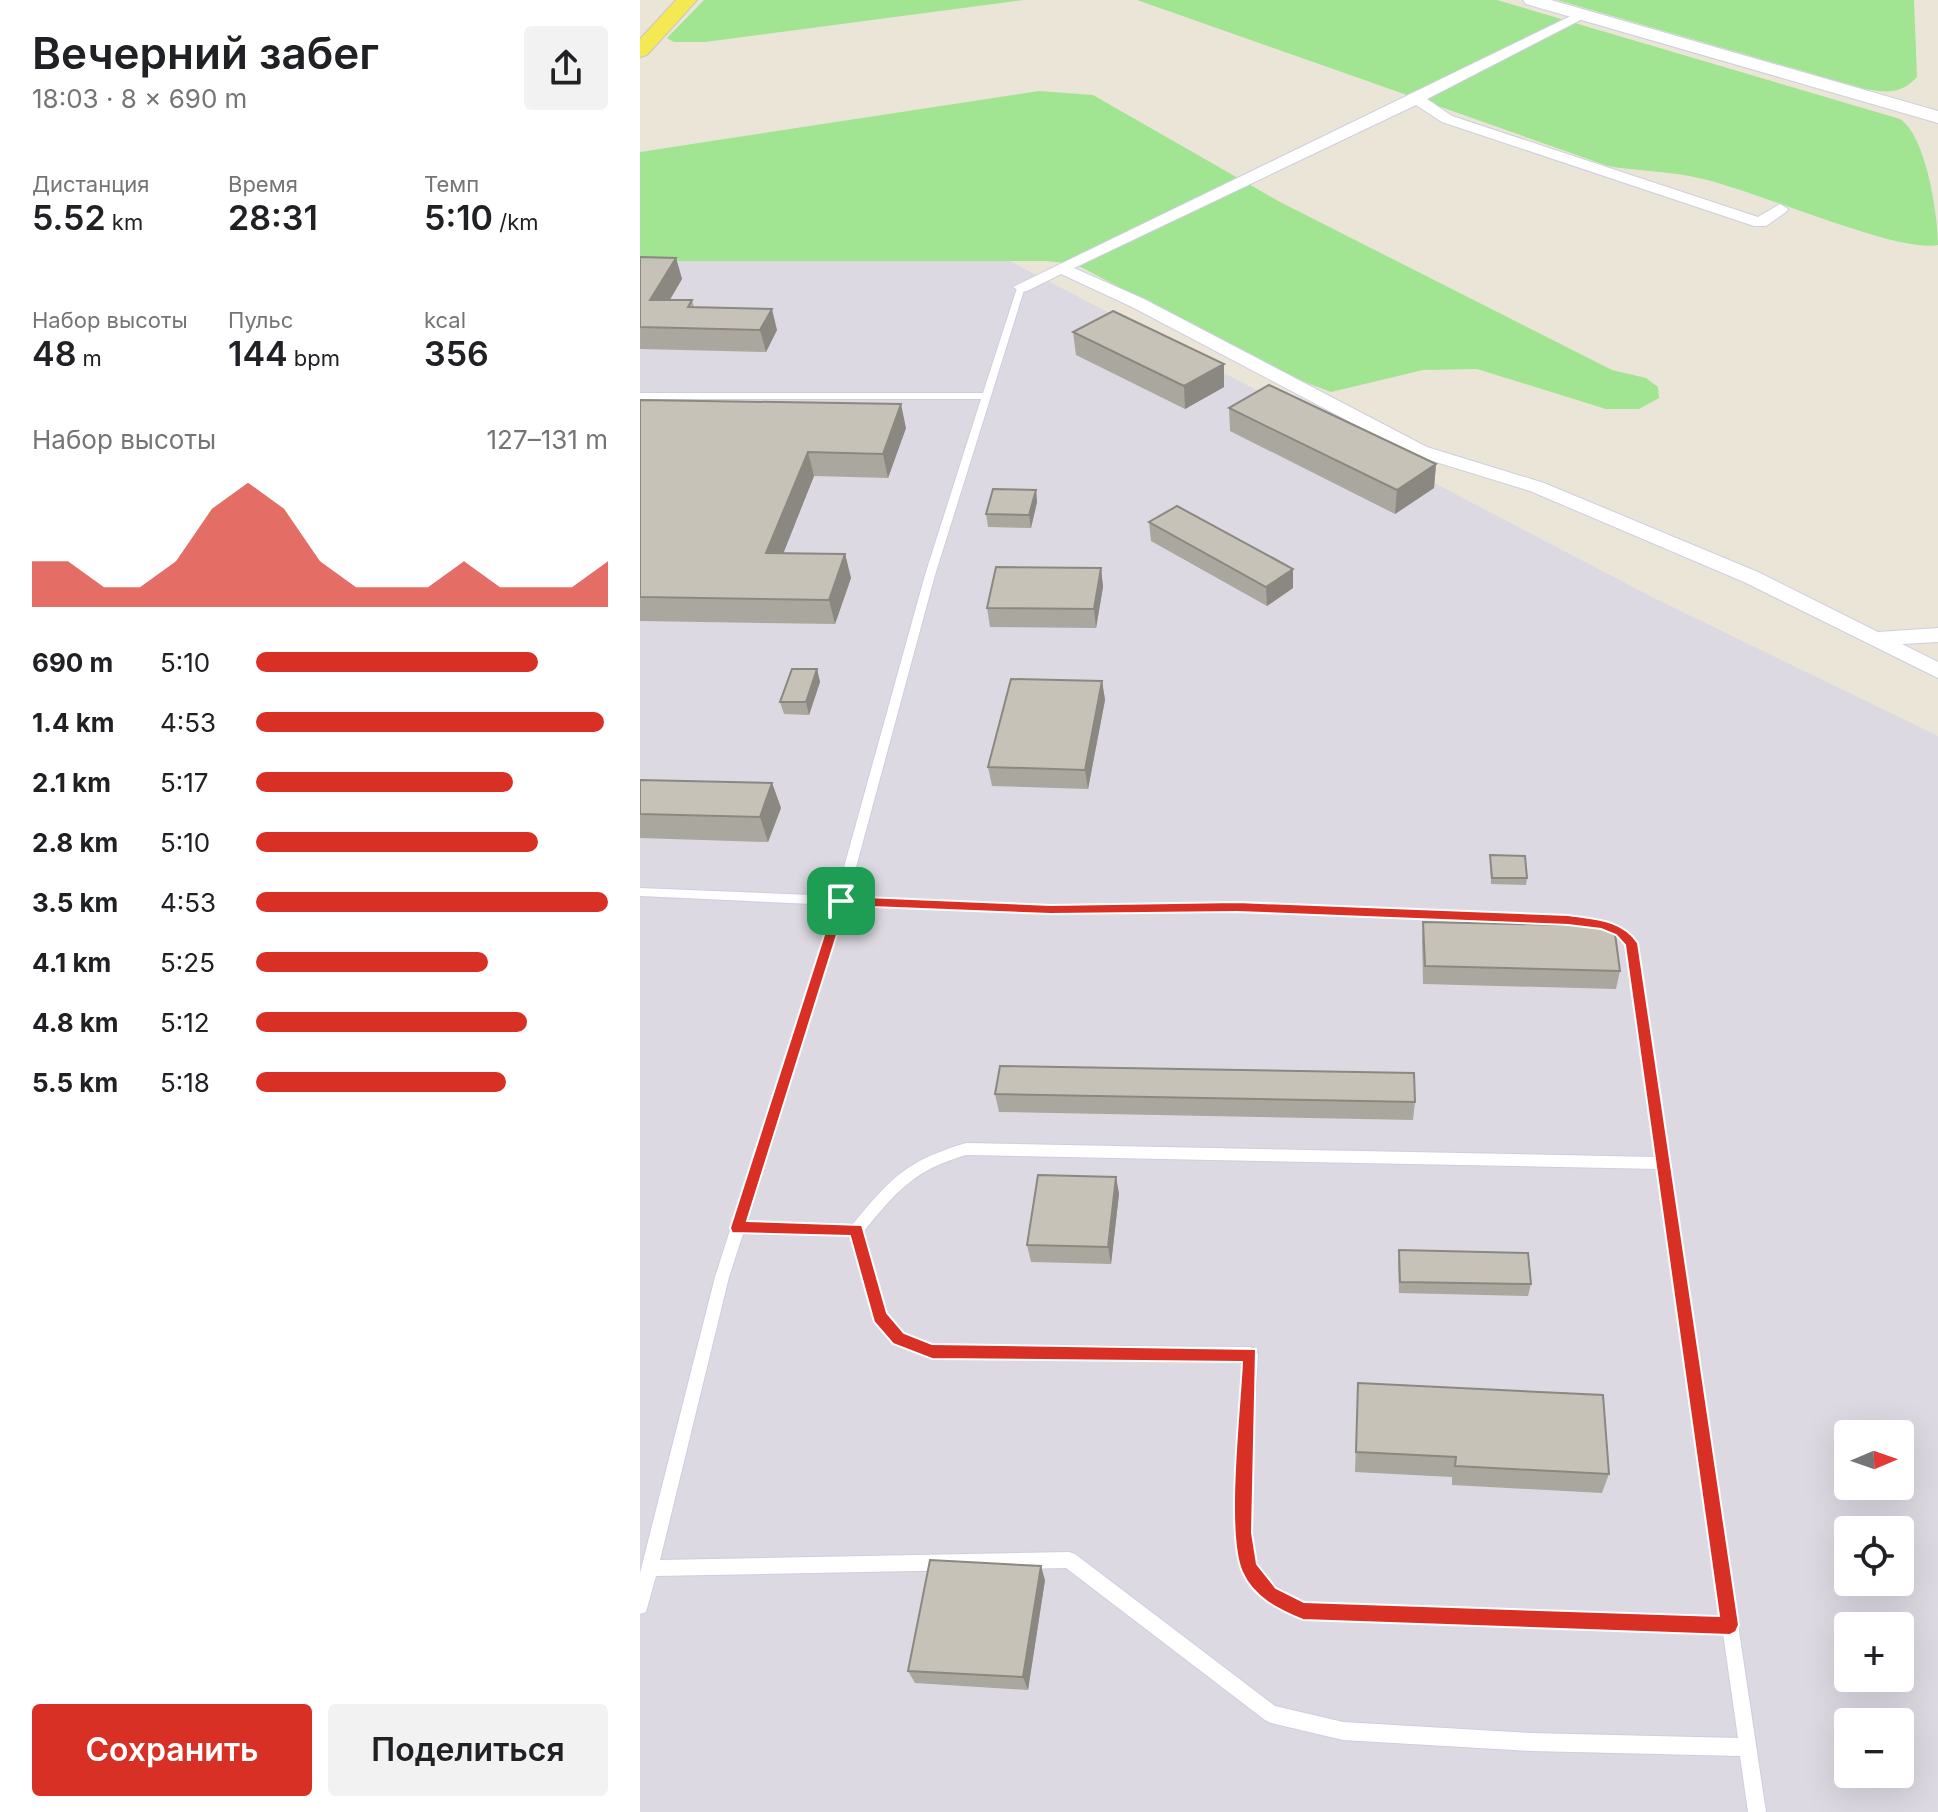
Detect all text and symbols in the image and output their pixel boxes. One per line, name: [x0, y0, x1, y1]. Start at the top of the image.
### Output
text: Вечерний забег: [32, 26, 379, 80]
button: share: [524, 26, 608, 110]
text: 18:03 · 8 × 690 m: [32, 83, 247, 114]
text: Дистанция: [32, 171, 150, 197]
text: Время: [228, 171, 298, 197]
text: Темп: [424, 171, 479, 197]
text: 5.52: [32, 197, 106, 238]
text: 28:31: [228, 197, 318, 238]
text: 5:10: [424, 197, 493, 238]
text: km: [106, 209, 143, 235]
text: /km: [493, 209, 539, 235]
text: Набор высоты: [32, 307, 188, 333]
text: Пульс: [228, 307, 293, 333]
text: kcal: [424, 307, 466, 333]
text: 48: [32, 333, 76, 374]
text: 144: [228, 333, 288, 374]
text: 356: [424, 333, 489, 374]
text: m: [76, 345, 102, 371]
text: bpm: [288, 345, 340, 371]
text: Набор высоты: [32, 424, 216, 455]
text: 127–131 m: [487, 424, 608, 455]
text: 690 m: [32, 647, 113, 678]
text: 5:10: [160, 647, 210, 678]
text: 1.4 km: [32, 707, 114, 738]
text: 4:53: [160, 707, 216, 738]
text: 2.1 km: [32, 767, 111, 798]
text: 5:17: [160, 767, 209, 798]
text: 2.8 km: [32, 827, 118, 858]
text: 5:10: [160, 827, 210, 858]
pin: [807, 867, 875, 935]
icon: arrive: [819, 879, 863, 923]
text: 3.5 km: [32, 887, 118, 918]
text: 4:53: [160, 887, 216, 918]
text: 4.1 km: [32, 947, 111, 978]
text: 5:25: [160, 947, 215, 978]
text: 4.8 km: [32, 1007, 119, 1038]
text: 5:12: [160, 1007, 210, 1038]
text: 5.5 km: [32, 1067, 118, 1098]
text: 5:18: [160, 1067, 210, 1098]
north arrow: [1834, 1420, 1914, 1500]
map controls: [1834, 1420, 1914, 1788]
button: locate: [1834, 1516, 1914, 1596]
button: +: [1834, 1612, 1914, 1692]
button: Сохранить: [32, 1704, 312, 1796]
button: Поделиться: [328, 1704, 608, 1796]
button: −: [1834, 1708, 1914, 1788]

